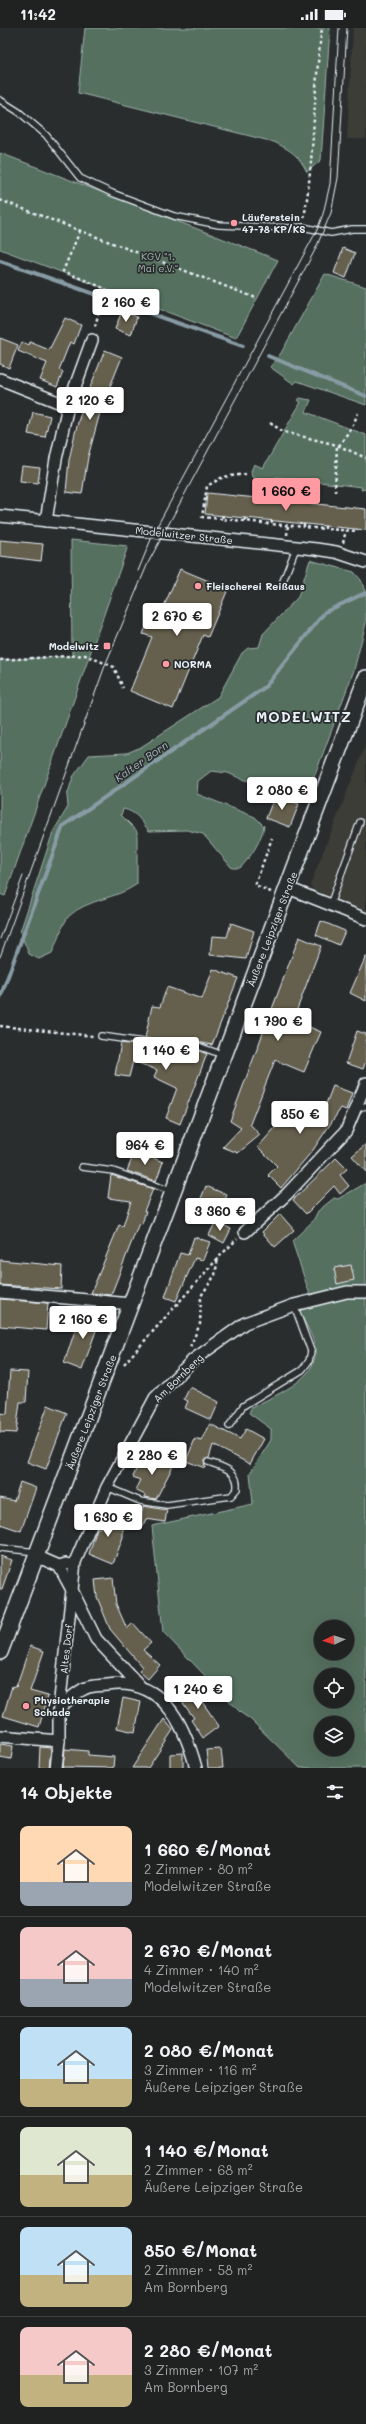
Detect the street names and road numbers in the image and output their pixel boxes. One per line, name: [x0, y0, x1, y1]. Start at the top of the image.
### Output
street label: Modelwitzer Straße: [135, 523, 233, 547]
street label: Äußere Leipziger Straße: [244, 869, 300, 989]
street label: Am Bornberg: [150, 1351, 206, 1405]
street label: Äußere Leipziger Straße: [63, 1352, 119, 1472]
street label: Altes Dorf: [56, 1622, 76, 1674]

